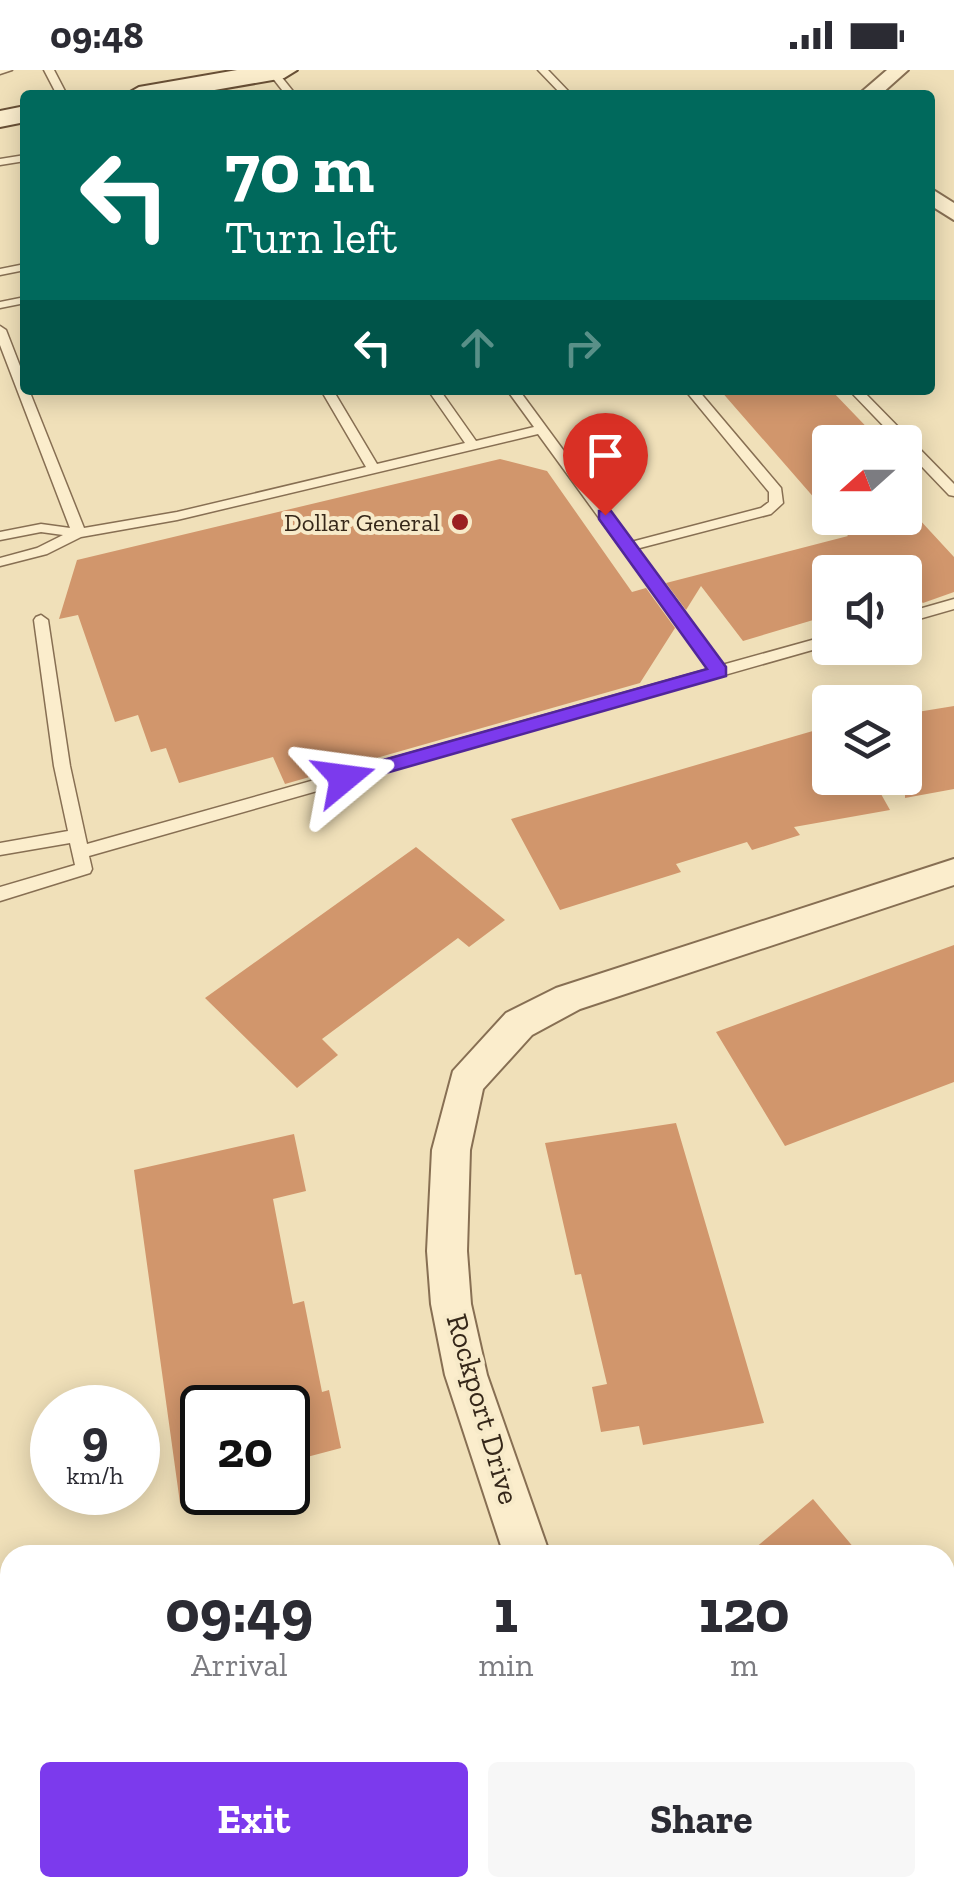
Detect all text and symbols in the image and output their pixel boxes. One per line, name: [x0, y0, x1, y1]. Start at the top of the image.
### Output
text: 09:48: [50, 12, 144, 58]
text: 70 m: [225, 126, 374, 210]
icon: left: [60, 130, 190, 260]
text: Turn left: [225, 211, 397, 265]
icon: left: [345, 320, 400, 375]
icon: ahead: [450, 320, 505, 375]
icon: right: [555, 320, 610, 375]
pin: [563, 413, 648, 516]
north arrow: [812, 425, 922, 535]
map controls: [812, 425, 922, 795]
icon: arrive: [578, 428, 633, 483]
place label: Dollar General: [284, 507, 440, 537]
marker: Dollar General: [449, 511, 471, 533]
button: sound: [812, 555, 922, 665]
button: layers: [812, 685, 922, 795]
position arrow: [292, 726, 396, 830]
street label: Rockport Drive: [439, 1310, 527, 1508]
speed limit sign: 20: [180, 1385, 310, 1515]
text: 9: [82, 1408, 108, 1468]
text: km/h: [66, 1460, 124, 1490]
text: 09:49: [165, 1575, 313, 1647]
text: 1: [494, 1575, 518, 1647]
text: 120: [699, 1575, 790, 1647]
text: Arrival: [191, 1646, 287, 1684]
text: min: [478, 1646, 533, 1684]
text: m: [730, 1646, 758, 1684]
button: Exit: [40, 1762, 468, 1877]
button: Share: [488, 1762, 915, 1877]

